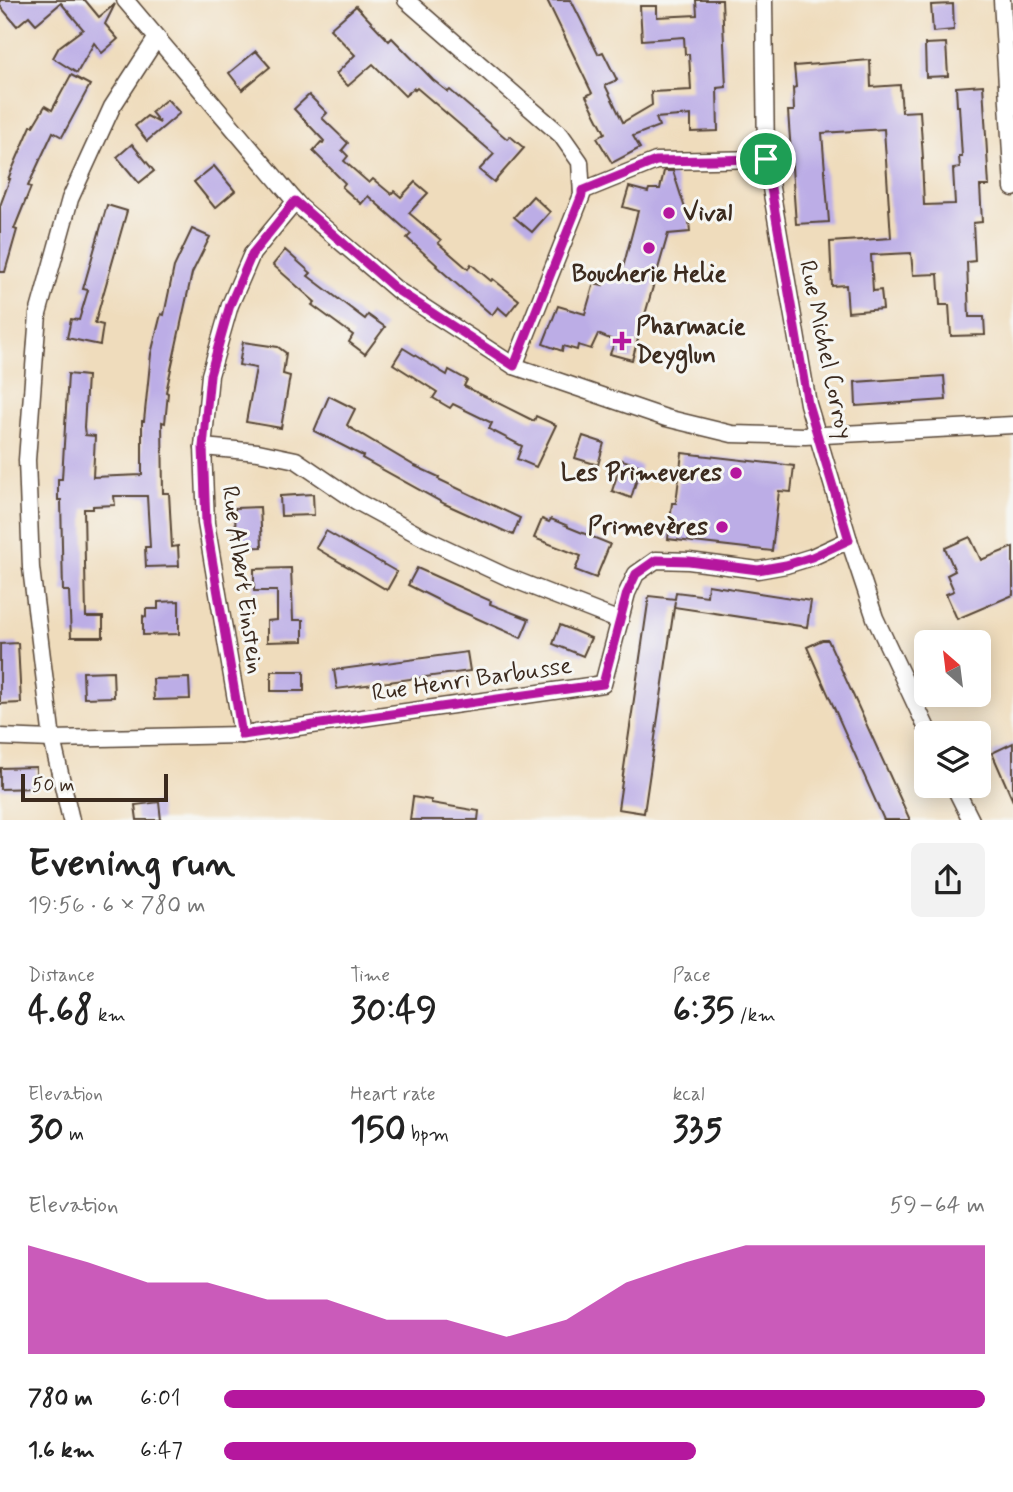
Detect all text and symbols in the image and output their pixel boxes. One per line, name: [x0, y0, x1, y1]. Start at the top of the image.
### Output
pin: [736, 129, 796, 189]
icon: arrive: [747, 140, 785, 178]
place label: Vival: [683, 198, 732, 229]
marker: Vival: [661, 205, 677, 221]
marker: Boucherie Helie: [641, 240, 657, 256]
street label: Rue Michel Corroy: [791, 258, 859, 442]
place label: Boucherie Helie: [572, 259, 727, 290]
place label: Pharmacie Deyglun: [636, 312, 746, 374]
marker: Pharmacie Deyglun: [614, 333, 630, 349]
place label: Les Primeveres: [561, 458, 722, 489]
marker: Les Primeveres: [728, 465, 744, 481]
street label: Rue Albert Einstein: [213, 484, 271, 676]
place label: Primevères: [588, 512, 708, 543]
marker: Primevères: [714, 519, 730, 535]
north arrow: [914, 630, 990, 707]
map controls: [914, 630, 991, 798]
street label: Rue Henri Barbusse: [370, 651, 574, 709]
button: layers: [914, 721, 991, 798]
scale bar: [21, 771, 168, 803]
text: 50 m: [32, 773, 75, 798]
text: Evening run: [28, 840, 235, 889]
button: share: [911, 843, 985, 917]
text: 19:56 · 6 × 780 m: [28, 891, 206, 921]
text: Distance: [28, 963, 95, 988]
text: Time: [350, 963, 390, 988]
text: Pace: [673, 963, 710, 988]
text: 4.68: [28, 988, 93, 1034]
text: 30:49: [350, 988, 437, 1034]
text: 6:35: [673, 988, 734, 1034]
text: km: [93, 1003, 126, 1028]
text: /km: [734, 1003, 776, 1028]
text: Elevation: [28, 1082, 103, 1107]
text: Heart rate: [350, 1082, 436, 1107]
text: kcal: [673, 1082, 705, 1107]
text: 30: [28, 1107, 64, 1153]
text: 150: [350, 1107, 406, 1153]
text: 335: [673, 1107, 723, 1153]
text: m: [64, 1122, 84, 1147]
text: bpm: [406, 1122, 449, 1147]
text: Elevation: [28, 1191, 119, 1221]
text: 59–64 m: [890, 1191, 985, 1221]
text: 780 m: [28, 1384, 93, 1414]
text: 6:01: [140, 1384, 181, 1414]
text: 1.6 km: [28, 1436, 95, 1466]
text: 6:47: [140, 1436, 183, 1466]

